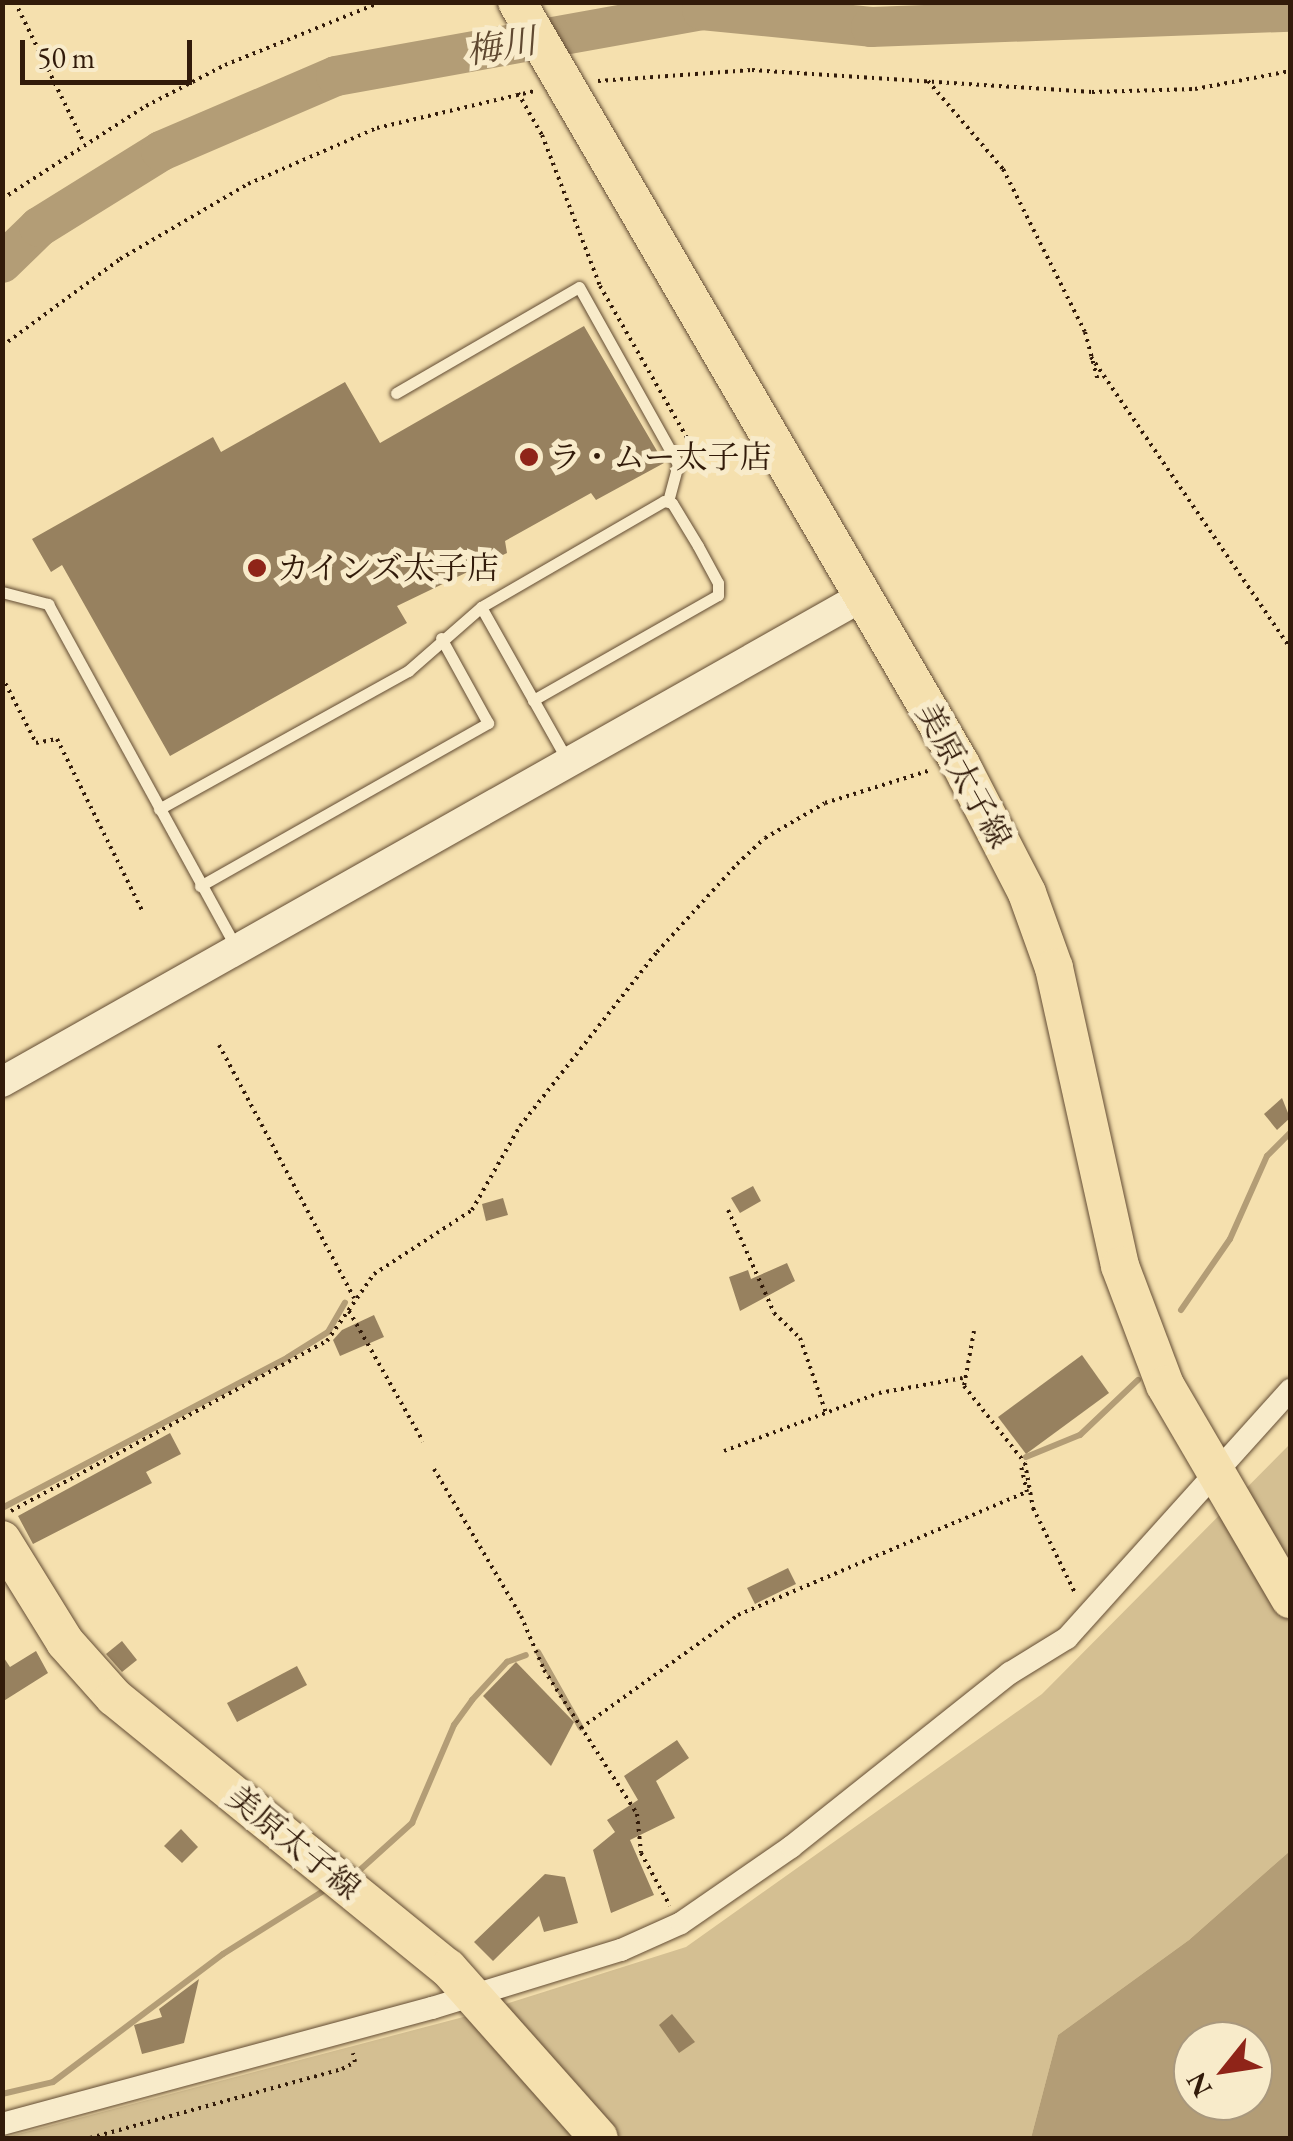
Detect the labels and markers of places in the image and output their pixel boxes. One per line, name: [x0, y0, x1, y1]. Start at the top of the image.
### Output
place label: ラ・ムー太子店: [549, 438, 771, 476]
marker: ラ・ムー太子店: [518, 446, 540, 468]
place label: カインズ太子店: [277, 549, 501, 587]
marker: カインズ太子店: [246, 557, 268, 579]

